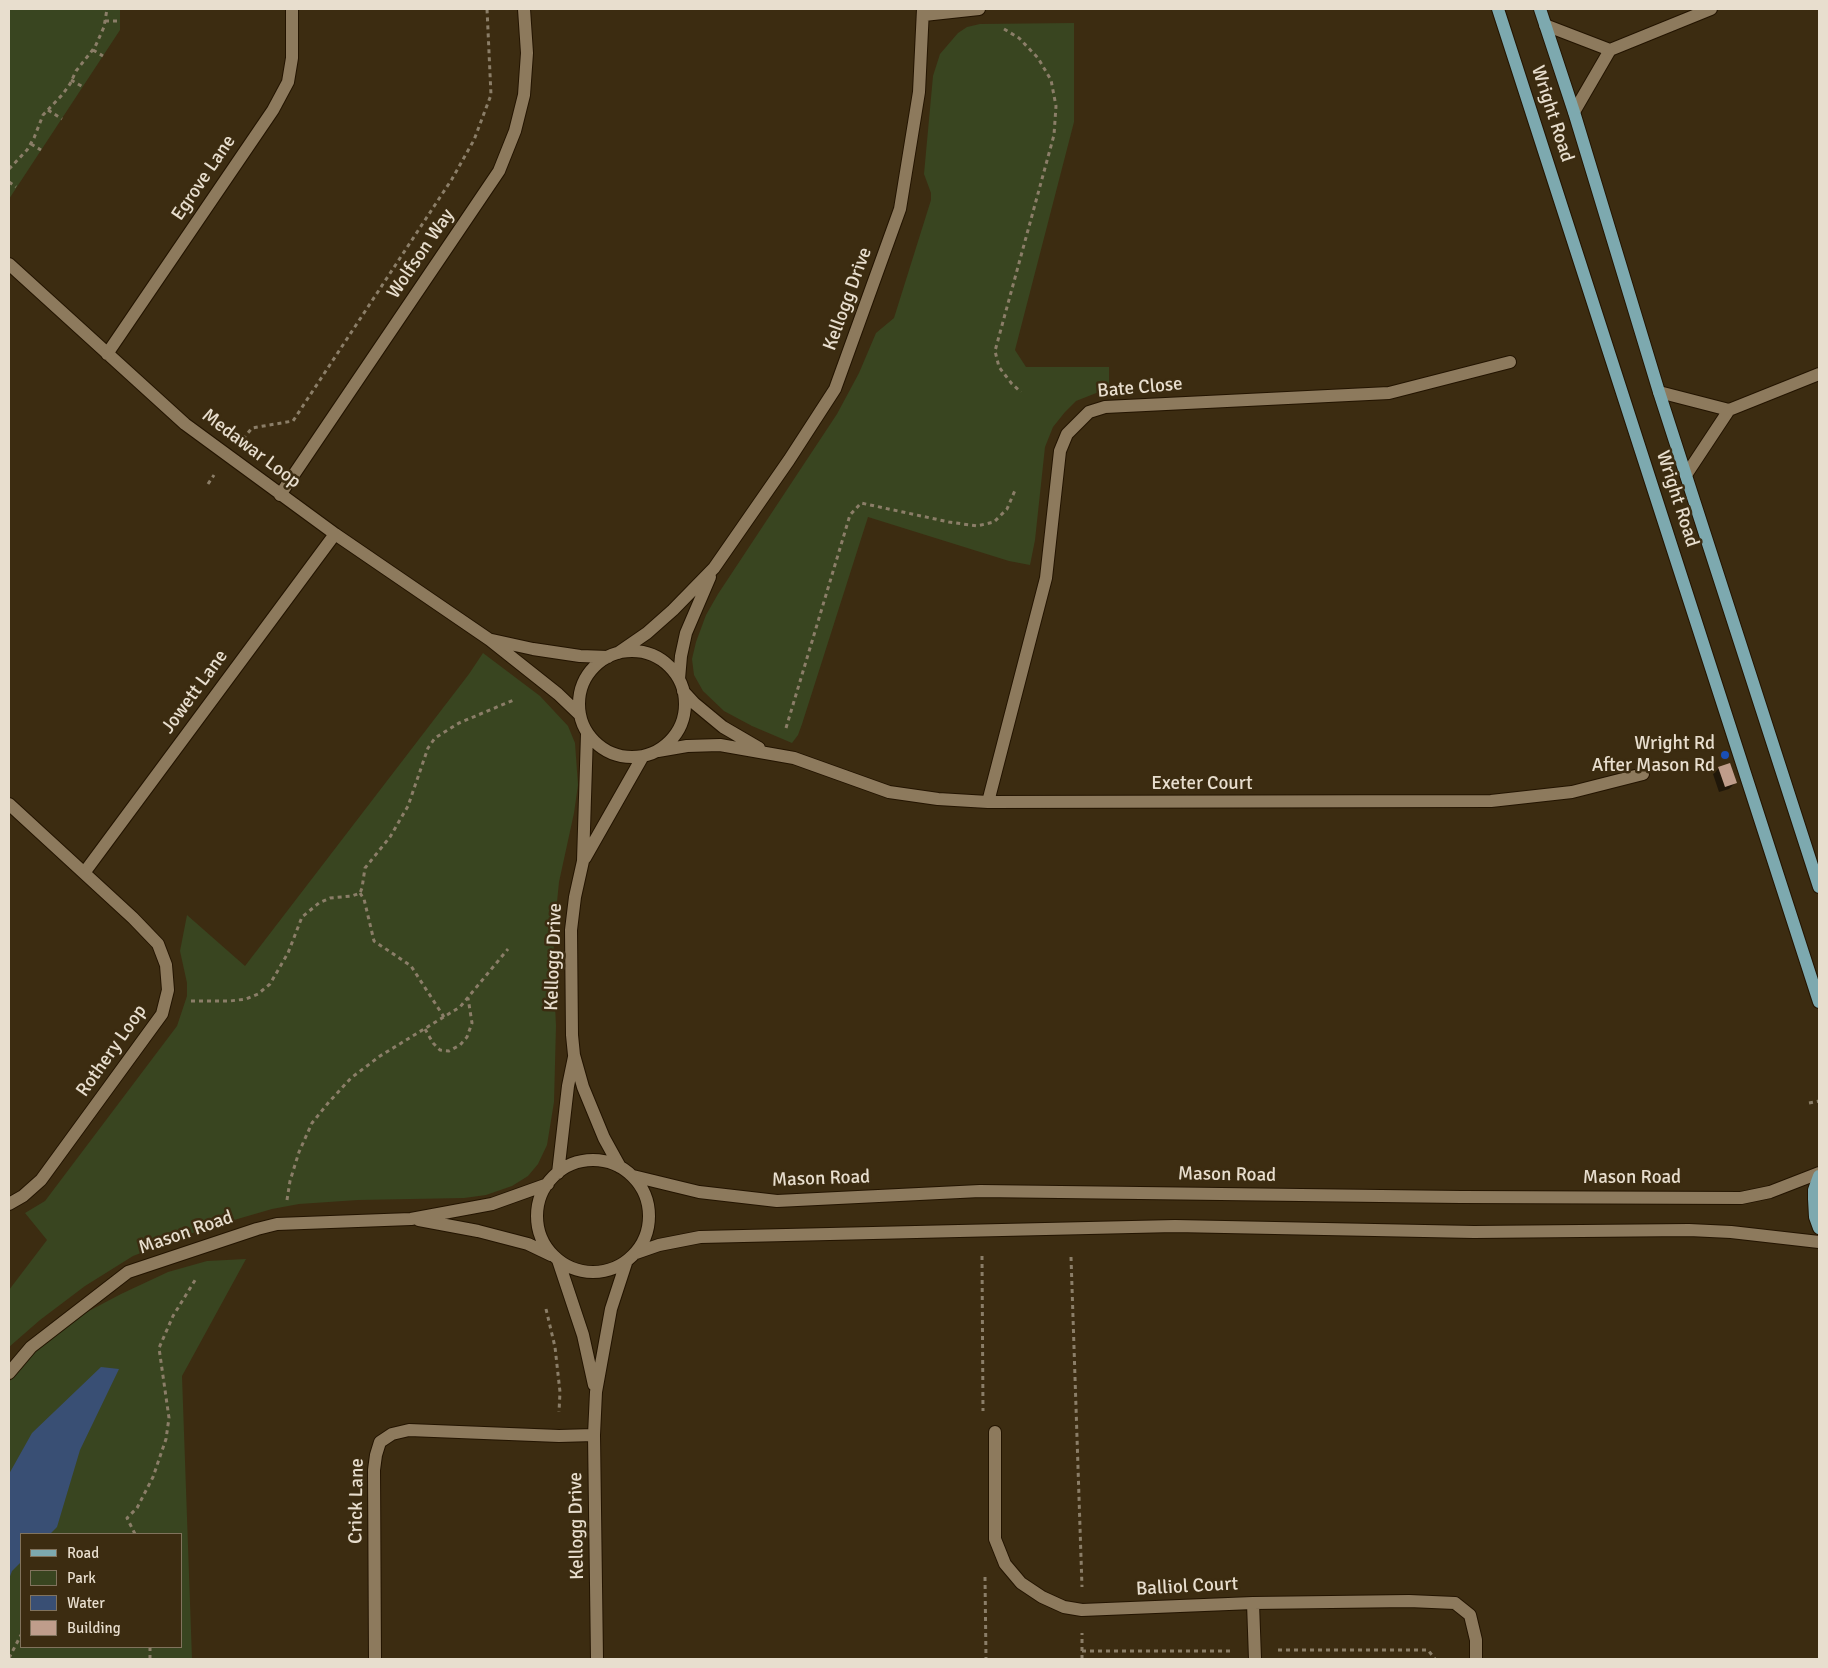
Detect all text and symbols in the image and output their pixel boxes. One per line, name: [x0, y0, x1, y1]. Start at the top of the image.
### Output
street label: Wright Road: [1526, 63, 1578, 165]
street label: Egrove Lane: [167, 131, 241, 225]
street label: Wolfson Way: [383, 205, 459, 303]
street label: Kellogg Drive: [819, 244, 877, 354]
street label: Bate Close: [1096, 373, 1184, 403]
street label: Medawar Loop: [197, 404, 305, 494]
street label: Wright Road: [1651, 448, 1703, 550]
street label: Jowett Lane: [157, 646, 233, 738]
place label: Wright Rd After Mason Rd: [1592, 733, 1715, 777]
marker: Wright Rd After Mason Rd: [1719, 749, 1731, 761]
street label: Exeter Court: [1151, 773, 1253, 795]
street label: Kellogg Drive: [541, 903, 567, 1011]
street label: Rothery Loop: [72, 1001, 152, 1101]
street label: Mason Road: [1178, 1163, 1276, 1187]
street label: Mason Road: [771, 1166, 871, 1192]
street label: Mason Road: [1583, 1167, 1681, 1189]
street label: Mason Road: [136, 1206, 236, 1260]
street label: Crick Lane: [345, 1458, 369, 1544]
street label: Kellogg Drive: [565, 1472, 589, 1580]
legend: [20, 1533, 182, 1648]
text: Road: [67, 1544, 99, 1562]
text: Park: [67, 1569, 96, 1587]
street label: Balliol Court: [1135, 1573, 1239, 1601]
text: Water: [67, 1594, 105, 1612]
text: Building: [67, 1619, 121, 1637]

